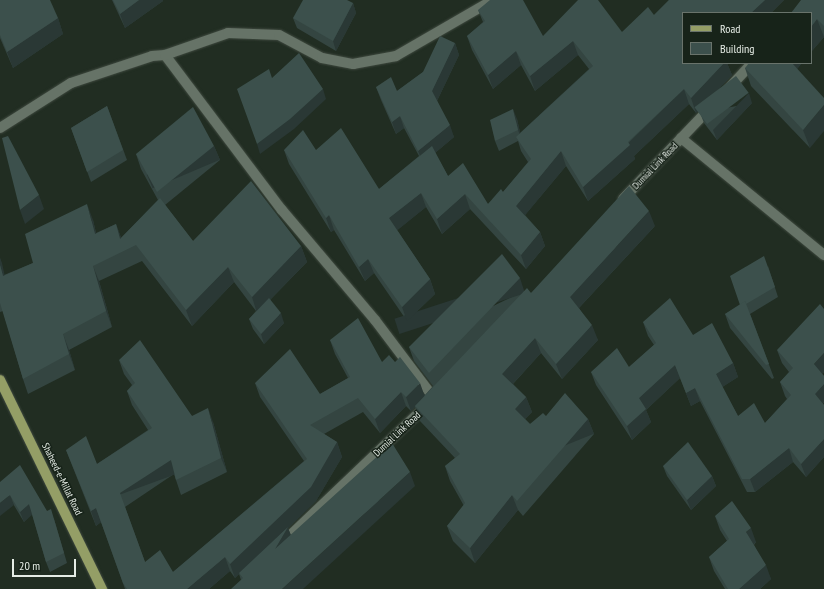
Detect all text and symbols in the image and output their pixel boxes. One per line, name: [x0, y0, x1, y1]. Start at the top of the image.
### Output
legend: [682, 12, 812, 64]
text: Road: [720, 21, 740, 36]
text: Building: [720, 41, 755, 56]
street label: Dumial Link Road: [630, 140, 680, 192]
street label: Dumial Link Road: [371, 409, 423, 459]
street label: Shaheed-e-Millat Road: [39, 441, 85, 517]
scale bar: [14, 551, 78, 577]
text: 20 m: [19, 558, 40, 573]

